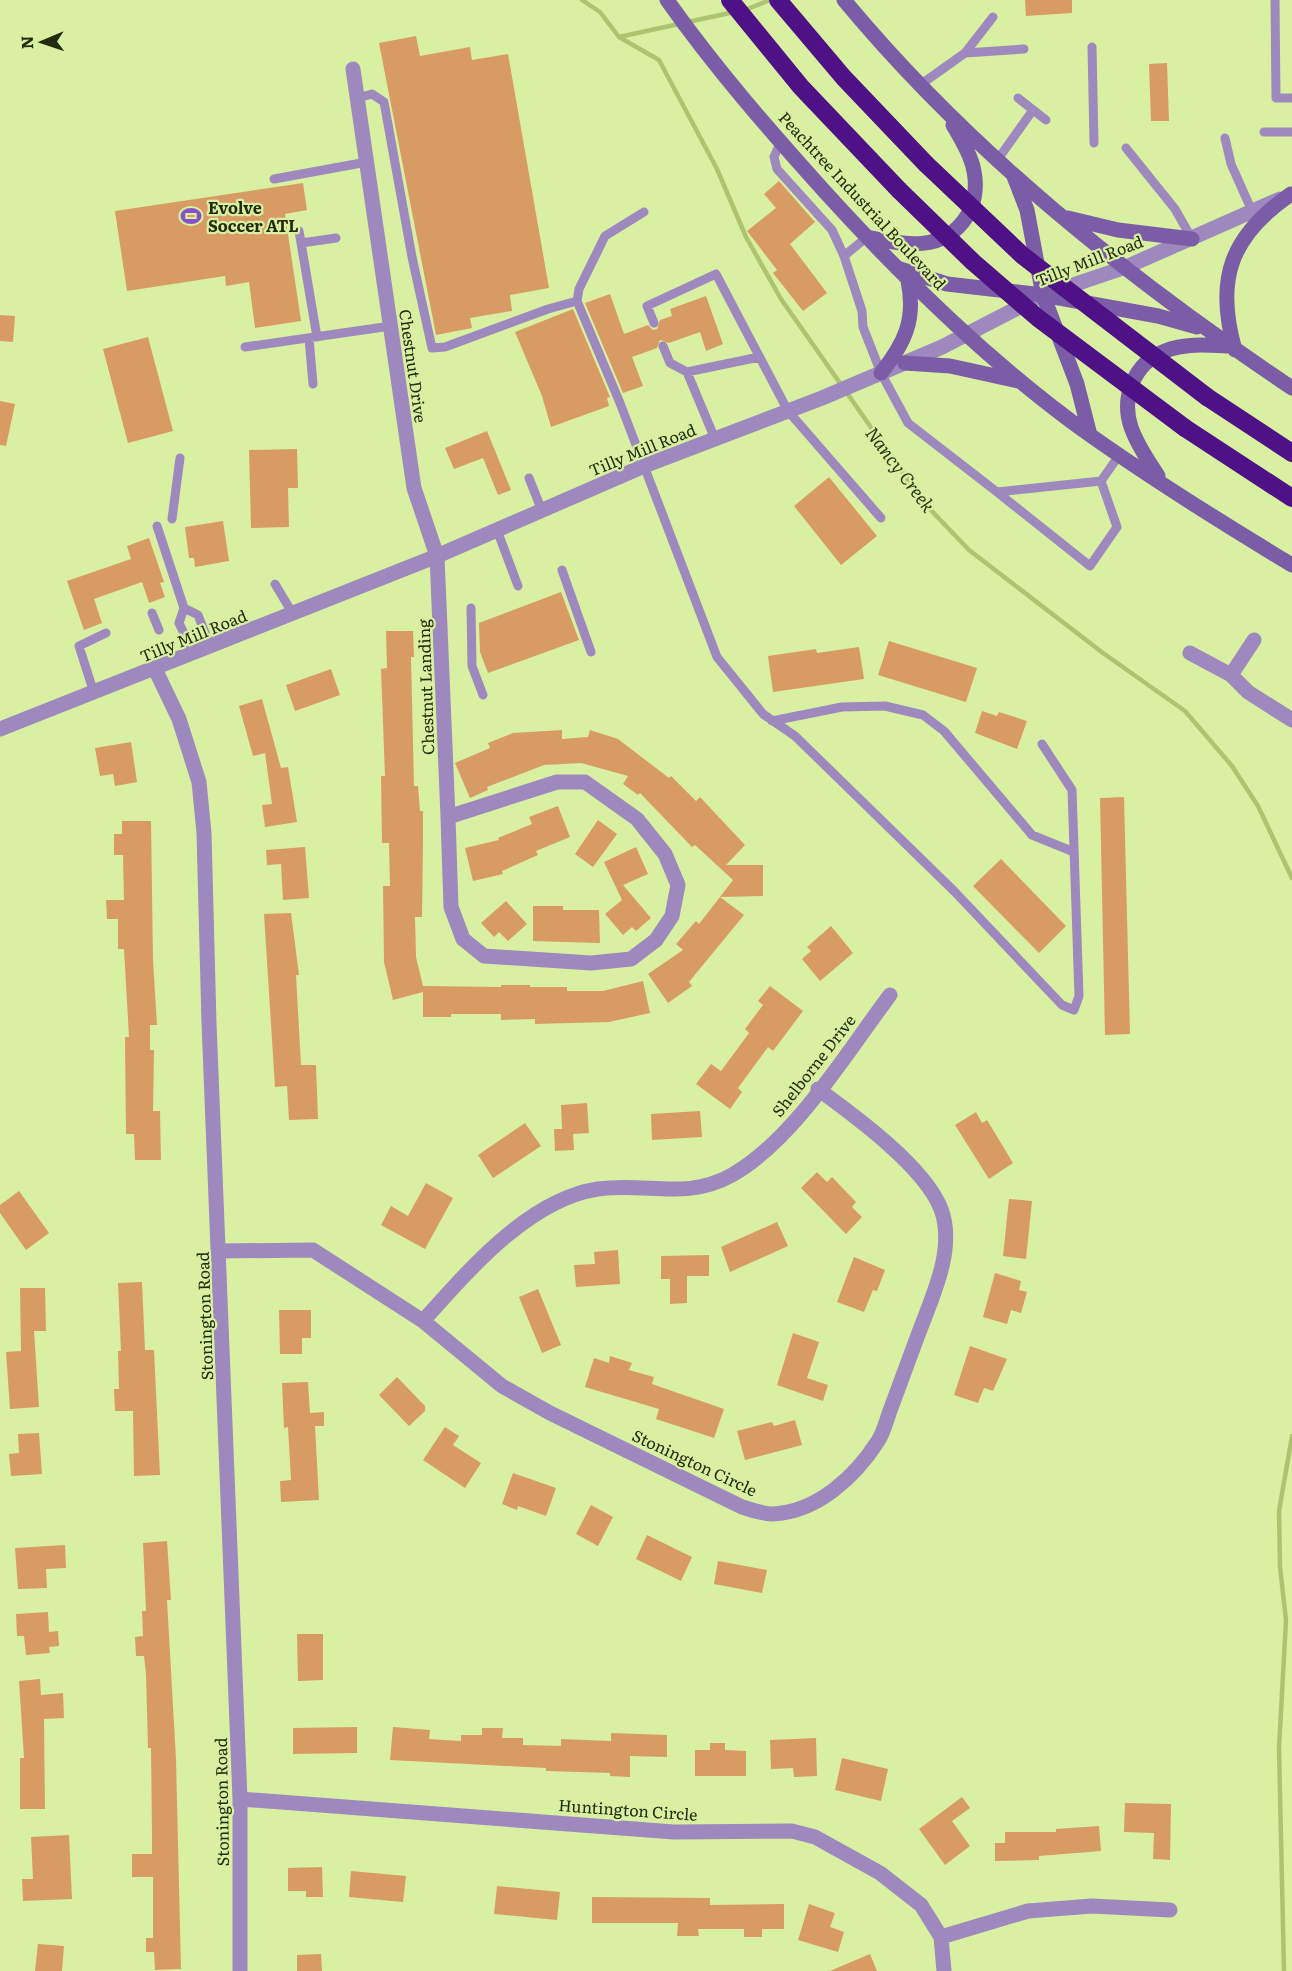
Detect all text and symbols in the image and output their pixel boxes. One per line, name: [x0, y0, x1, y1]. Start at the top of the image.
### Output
north arrow: [12, 12, 72, 72]
text: N: [14, 35, 38, 50]
street label: Peachtree Industrial Boulevard: [774, 106, 952, 295]
place label: Evolve Soccer ATL: [208, 195, 299, 237]
sports icon: Evolve Soccer ATL: [179, 204, 203, 228]
street label: Tilly Mill Road: [1032, 228, 1146, 292]
street label: Chestnut Drive: [394, 308, 434, 424]
street label: Tilly Mill Road: [585, 417, 699, 481]
water label: Nancy Creek: [860, 421, 942, 518]
street label: Tilly Mill Road: [136, 603, 250, 667]
street label: Chestnut Landing: [411, 619, 439, 755]
street label: Shelborne Drive: [765, 1009, 861, 1121]
street label: Stonington Road: [190, 1251, 218, 1381]
street label: Stonington Circle: [629, 1423, 761, 1501]
street label: Stonington Road: [208, 1737, 234, 1867]
street label: Huntington Circle: [558, 1792, 698, 1826]

